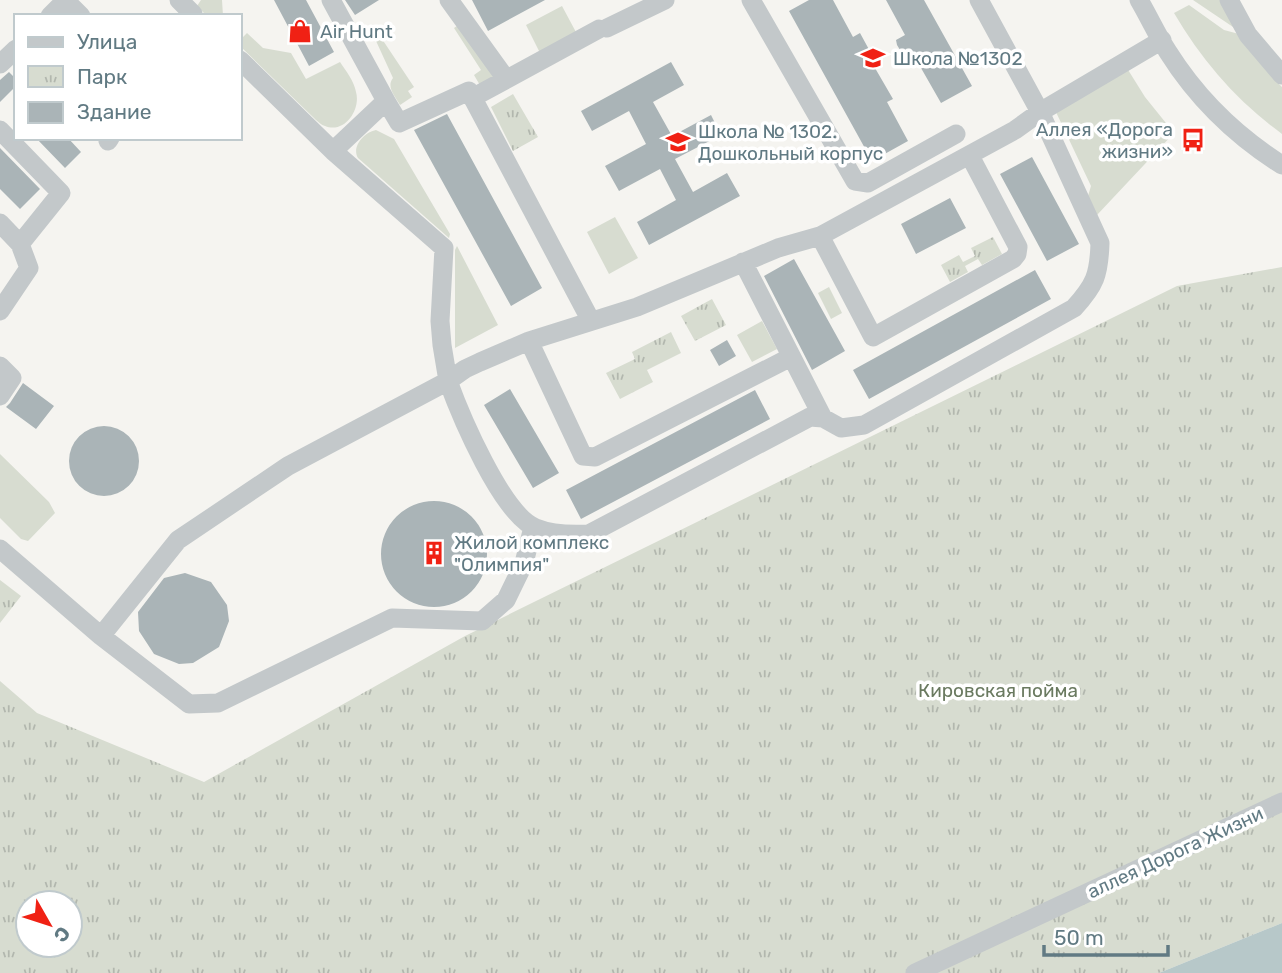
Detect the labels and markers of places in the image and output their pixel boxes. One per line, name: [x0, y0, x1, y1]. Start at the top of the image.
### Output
shop icon: Air Hunt: [286, 17, 314, 45]
place label: Air Hunt: [320, 20, 393, 43]
school or university icon: Школа №1302: [859, 44, 887, 72]
place label: Школа №1302: [893, 47, 1023, 70]
place label: Аллея «Дорога жизни»: [1036, 118, 1173, 163]
place label: Школа № 1302. Дошкольный корпус: [698, 120, 883, 165]
bus stop icon: Аллея «Дорога жизни»: [1179, 126, 1207, 154]
school or university icon: Школа № 1302. Дошкольный корпус: [664, 128, 692, 156]
place label: Жилой комплекс "Олимпия": [454, 531, 609, 576]
building icon: Жилой комплекс "Олимпия": [420, 539, 448, 567]

